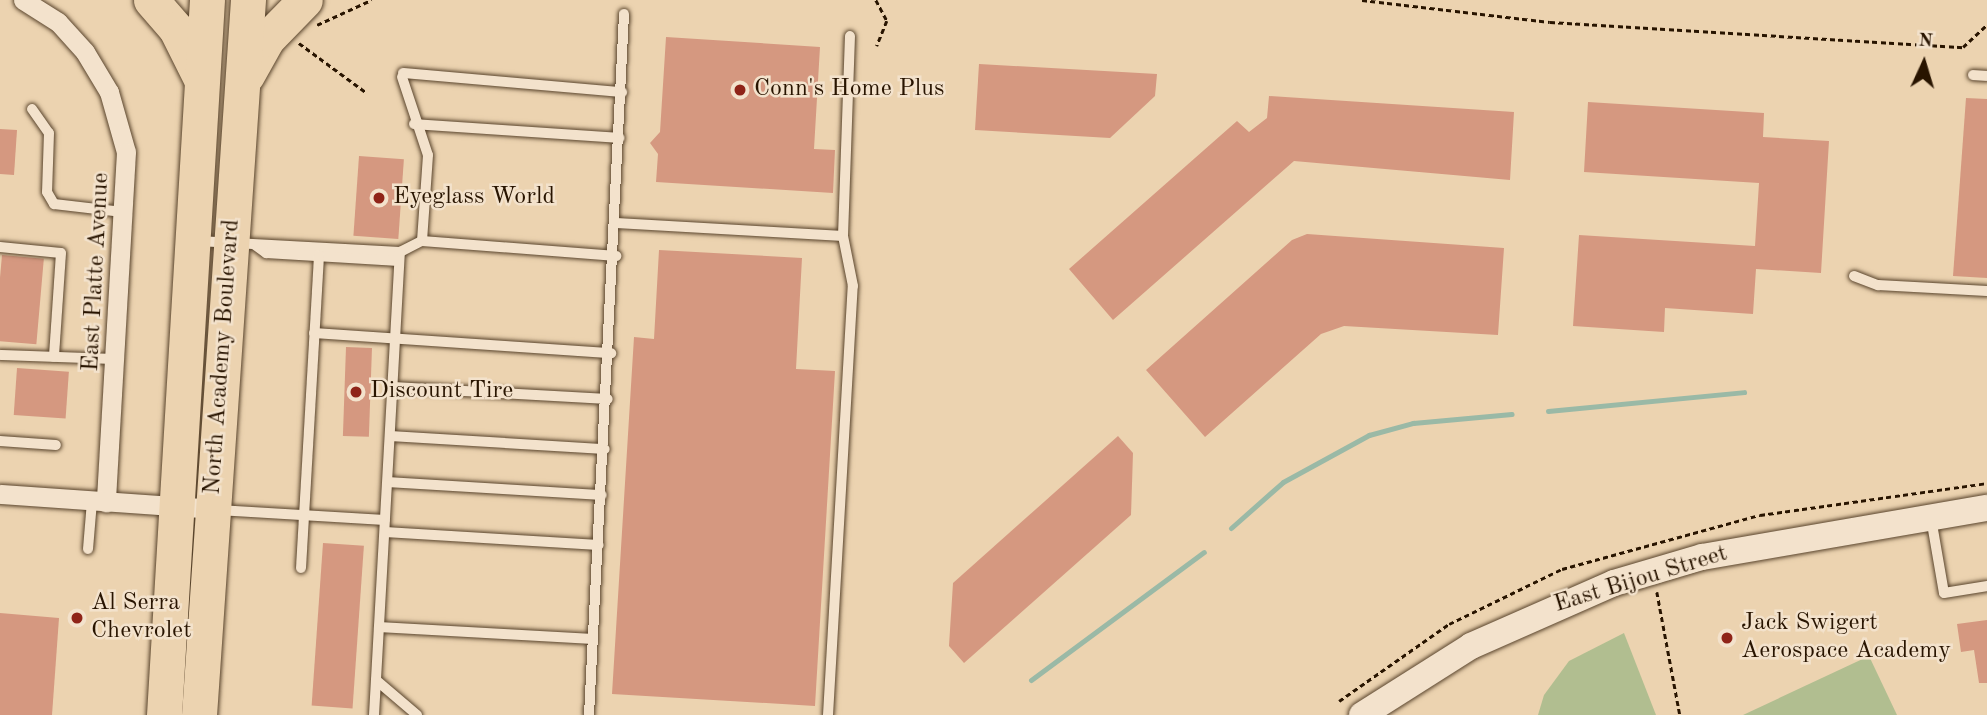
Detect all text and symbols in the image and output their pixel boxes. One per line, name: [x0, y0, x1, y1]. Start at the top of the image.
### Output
north arrow: [1889, 28, 1959, 98]
text: N: [1918, 32, 1933, 52]
place label: Conn's Home Plus: [754, 76, 944, 104]
marker: Conn's Home Plus: [732, 82, 748, 98]
street label: East Platte Avenue: [77, 172, 117, 372]
place label: Eyeglass World: [393, 184, 555, 212]
marker: Eyeglass World: [371, 190, 387, 206]
street label: North Academy Boulevard: [199, 218, 247, 496]
place label: Discount Tire: [370, 378, 513, 406]
marker: Discount Tire: [348, 384, 364, 400]
street label: East Bijou Street: [1551, 540, 1731, 620]
place label: Al Serra Chevrolet: [91, 590, 192, 646]
marker: Al Serra Chevrolet: [69, 610, 85, 626]
place label: Jack Swigert Aerospace Academy: [1741, 610, 1951, 666]
marker: Jack Swigert Aerospace Academy: [1719, 630, 1735, 646]

